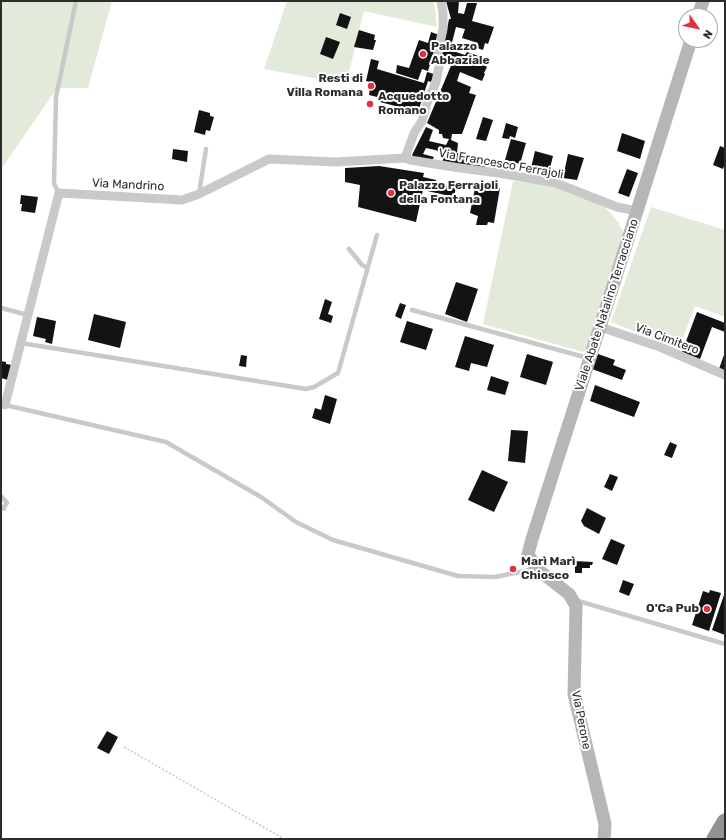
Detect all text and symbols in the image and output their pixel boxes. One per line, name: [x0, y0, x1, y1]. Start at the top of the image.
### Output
north arrow: [678, 8, 718, 48]
text: N: [700, 27, 715, 41]
place label: Palazzo Abbaziale: [431, 40, 490, 68]
marker: Palazzo Abbaziale: [418, 49, 428, 59]
place label: Resti di Villa Romana: [286, 72, 363, 100]
marker: Resti di Villa Romana: [366, 81, 376, 91]
place label: Acquedotto Romano: [378, 90, 449, 118]
marker: Acquedotto Romano: [365, 99, 375, 109]
street label: Via Francesco Ferrajoli: [437, 146, 565, 182]
street label: Via Mandrino: [91, 176, 165, 194]
place label: Palazzo Ferrajoli della Fontana: [399, 179, 498, 207]
marker: Palazzo Ferrajoli della Fontana: [386, 188, 396, 198]
street label: Viale Abate Natalino Terracciano: [572, 217, 642, 393]
street label: Via Cimitero: [633, 320, 701, 358]
place label: Marì Marì Chiosco: [521, 555, 575, 583]
marker: Marì Marì Chiosco: [508, 564, 518, 574]
place label: O'Ca Pub: [646, 602, 699, 616]
marker: O'Ca Pub: [702, 604, 712, 614]
street label: Via Perone: [568, 689, 594, 751]

